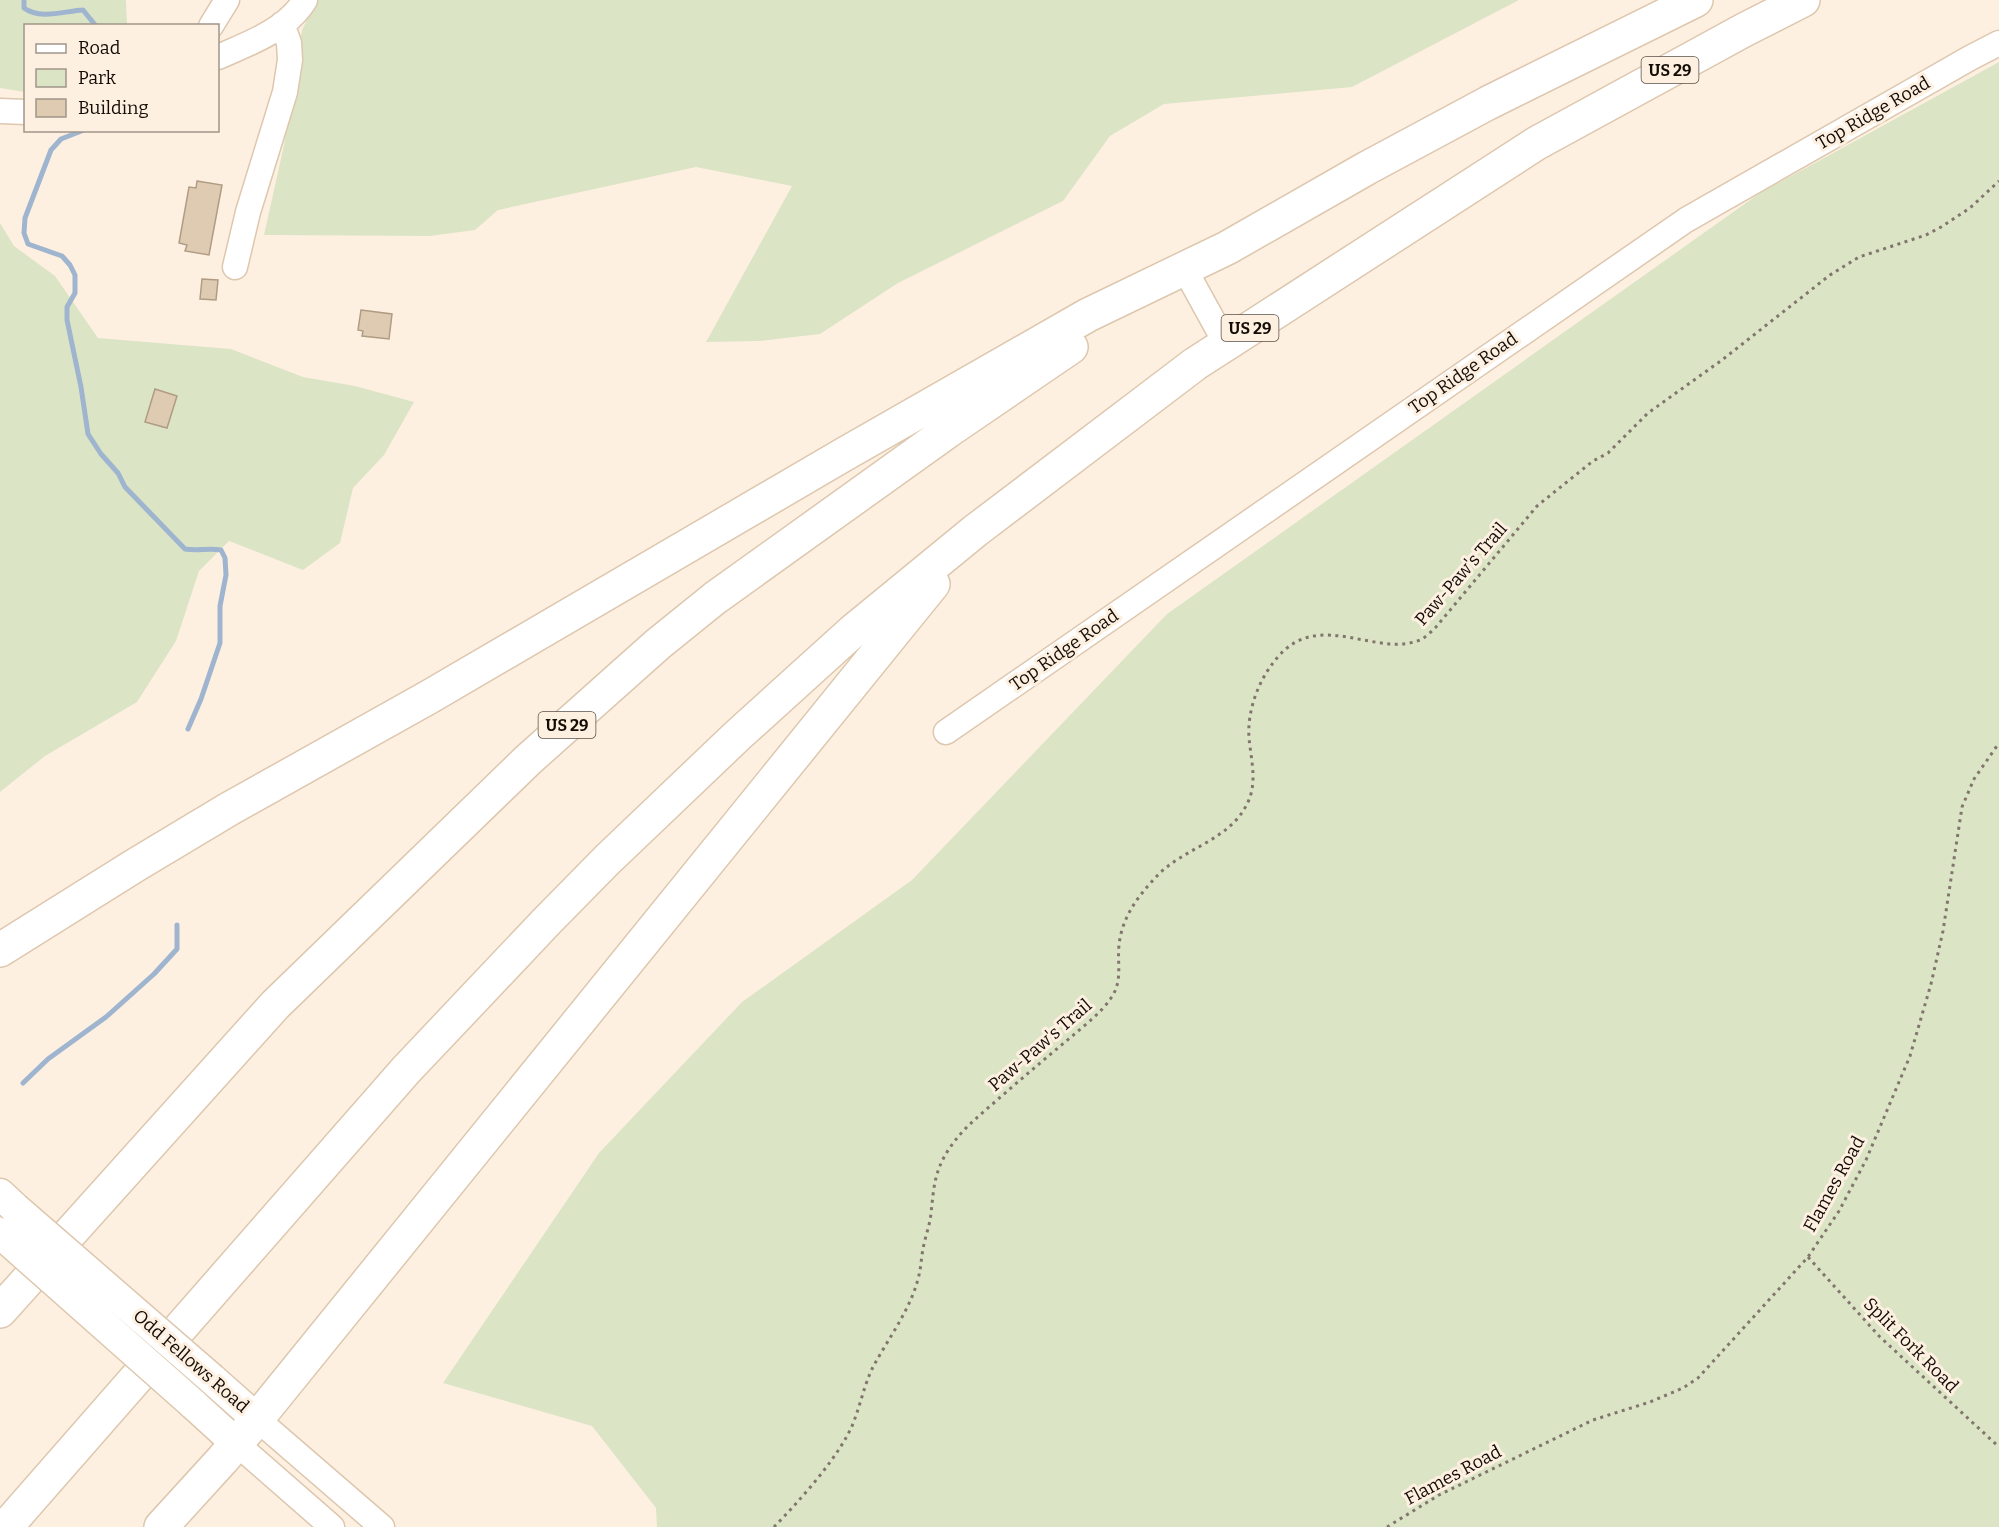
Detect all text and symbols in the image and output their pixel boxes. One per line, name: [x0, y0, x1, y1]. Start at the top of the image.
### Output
legend: [24, 24, 219, 132]
text: Road: [78, 37, 121, 59]
road number: US 29: [1642, 57, 1698, 83]
text: Park: [78, 67, 117, 89]
street label: Top Ridge Road: [1812, 71, 1934, 154]
text: Building: [78, 97, 149, 119]
road number: US 29: [1222, 315, 1278, 341]
street label: Top Ridge Road: [1404, 327, 1522, 419]
street label: Paw-Paw's Trail: [1410, 518, 1512, 630]
street label: Top Ridge Road: [1005, 604, 1123, 696]
road number: US 29: [538, 712, 596, 738]
street label: Paw-Paw's Trail: [984, 994, 1096, 1096]
street label: Flames Road: [1799, 1132, 1870, 1236]
street label: Split Fork Road: [1859, 1293, 1963, 1397]
street label: Odd Fellows Road: [129, 1305, 254, 1417]
street label: Flames Road: [1401, 1440, 1505, 1510]

